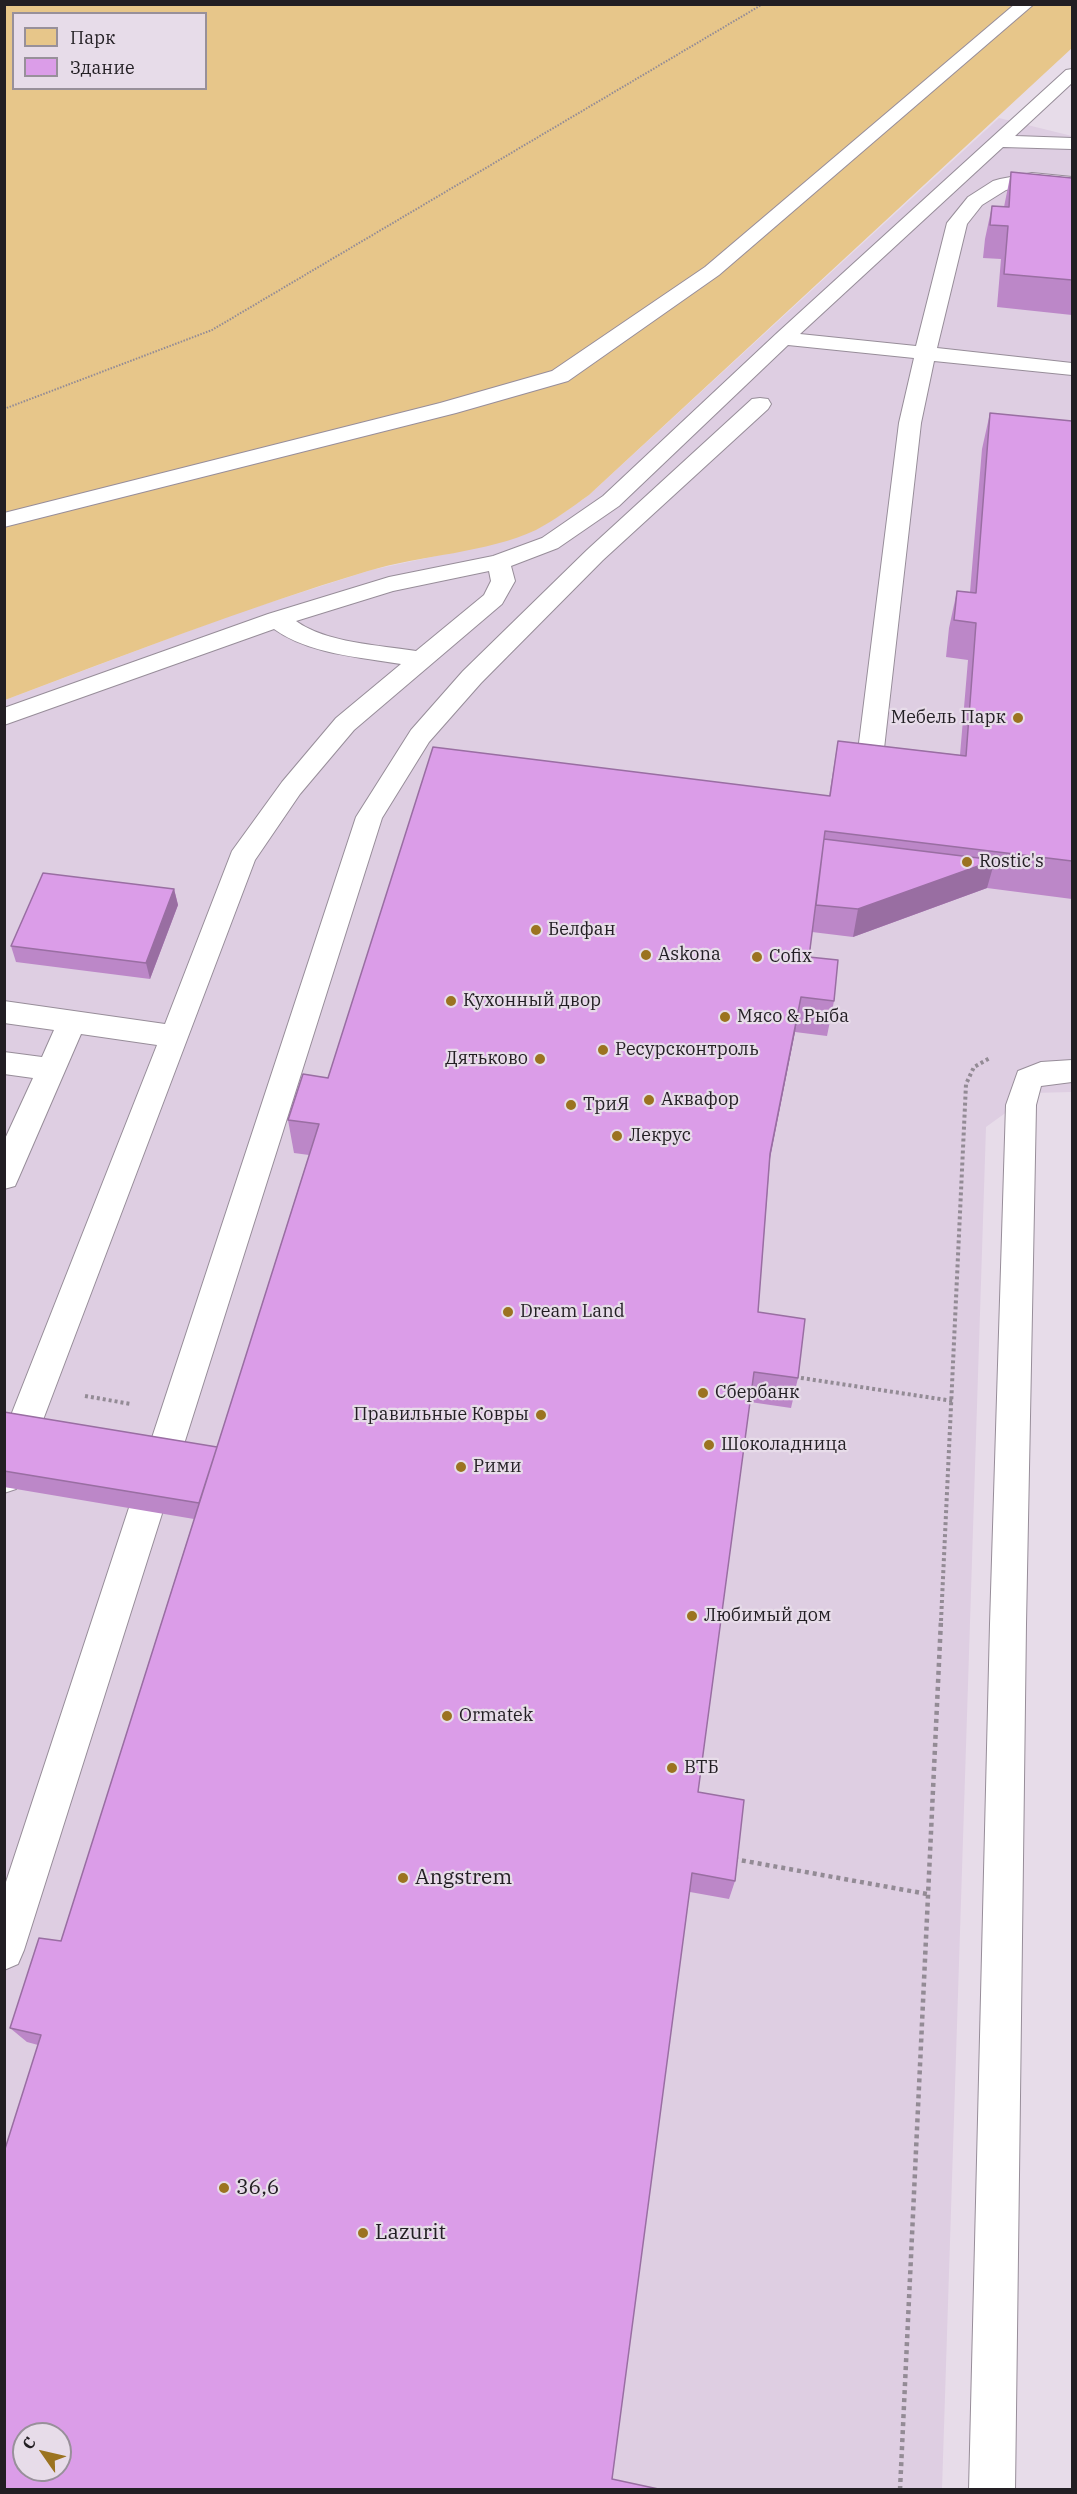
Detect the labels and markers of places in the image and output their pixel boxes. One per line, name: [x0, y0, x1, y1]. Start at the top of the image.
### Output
place label: Мебель Парк: [891, 707, 1006, 729]
marker: Мебель Парк: [1011, 711, 1025, 725]
place label: Rostic's: [979, 851, 1044, 873]
marker: Rostic's: [960, 855, 974, 869]
place label: Белфан: [548, 919, 616, 941]
marker: Белфан: [529, 923, 543, 937]
place label: Askona: [658, 944, 721, 966]
place label: Cofix: [769, 946, 812, 968]
marker: Askona: [639, 948, 653, 962]
marker: Cofix: [750, 950, 764, 964]
place label: Кухонный двор: [463, 990, 601, 1012]
marker: Кухонный двор: [444, 994, 458, 1008]
place label: Мясо & Рыба: [737, 1006, 849, 1028]
marker: Мясо & Рыба: [718, 1010, 732, 1024]
place label: Ресурсконтроль: [615, 1039, 759, 1061]
marker: Ресурсконтроль: [596, 1043, 610, 1057]
place label: Дятьково: [445, 1048, 528, 1070]
marker: Дятьково: [533, 1052, 547, 1066]
place label: Аквафор: [661, 1089, 739, 1111]
marker: Аквафор: [642, 1093, 656, 1107]
place label: ТриЯ: [583, 1094, 629, 1116]
marker: ТриЯ: [564, 1098, 578, 1112]
place label: Лекрус: [629, 1125, 691, 1147]
marker: Лекрус: [610, 1129, 624, 1143]
place label: Dream Land: [520, 1301, 625, 1323]
marker: Dream Land: [501, 1305, 515, 1319]
place label: Сбербанк: [715, 1382, 800, 1404]
marker: Сбербанк: [696, 1386, 710, 1400]
place label: Правильные Ковры: [353, 1404, 529, 1426]
marker: Правильные Ковры: [534, 1408, 548, 1422]
place label: Шоколадница: [721, 1434, 847, 1456]
marker: Шоколадница: [702, 1438, 716, 1452]
place label: Рими: [473, 1456, 522, 1478]
marker: Рими: [454, 1460, 468, 1474]
place label: Любимый дом: [704, 1605, 831, 1627]
marker: Любимый дом: [685, 1609, 699, 1623]
place label: Ormatek: [459, 1705, 533, 1727]
marker: Ormatek: [440, 1709, 454, 1723]
place label: ВТБ: [684, 1757, 719, 1779]
marker: ВТБ: [665, 1761, 679, 1775]
place label: Angstrem: [415, 1865, 512, 1891]
marker: Angstrem: [396, 1871, 410, 1885]
place label: 36,6: [236, 2175, 279, 2201]
marker: 36,6: [217, 2181, 231, 2195]
place label: Lazurit: [375, 2220, 446, 2246]
marker: Lazurit: [356, 2226, 370, 2240]

